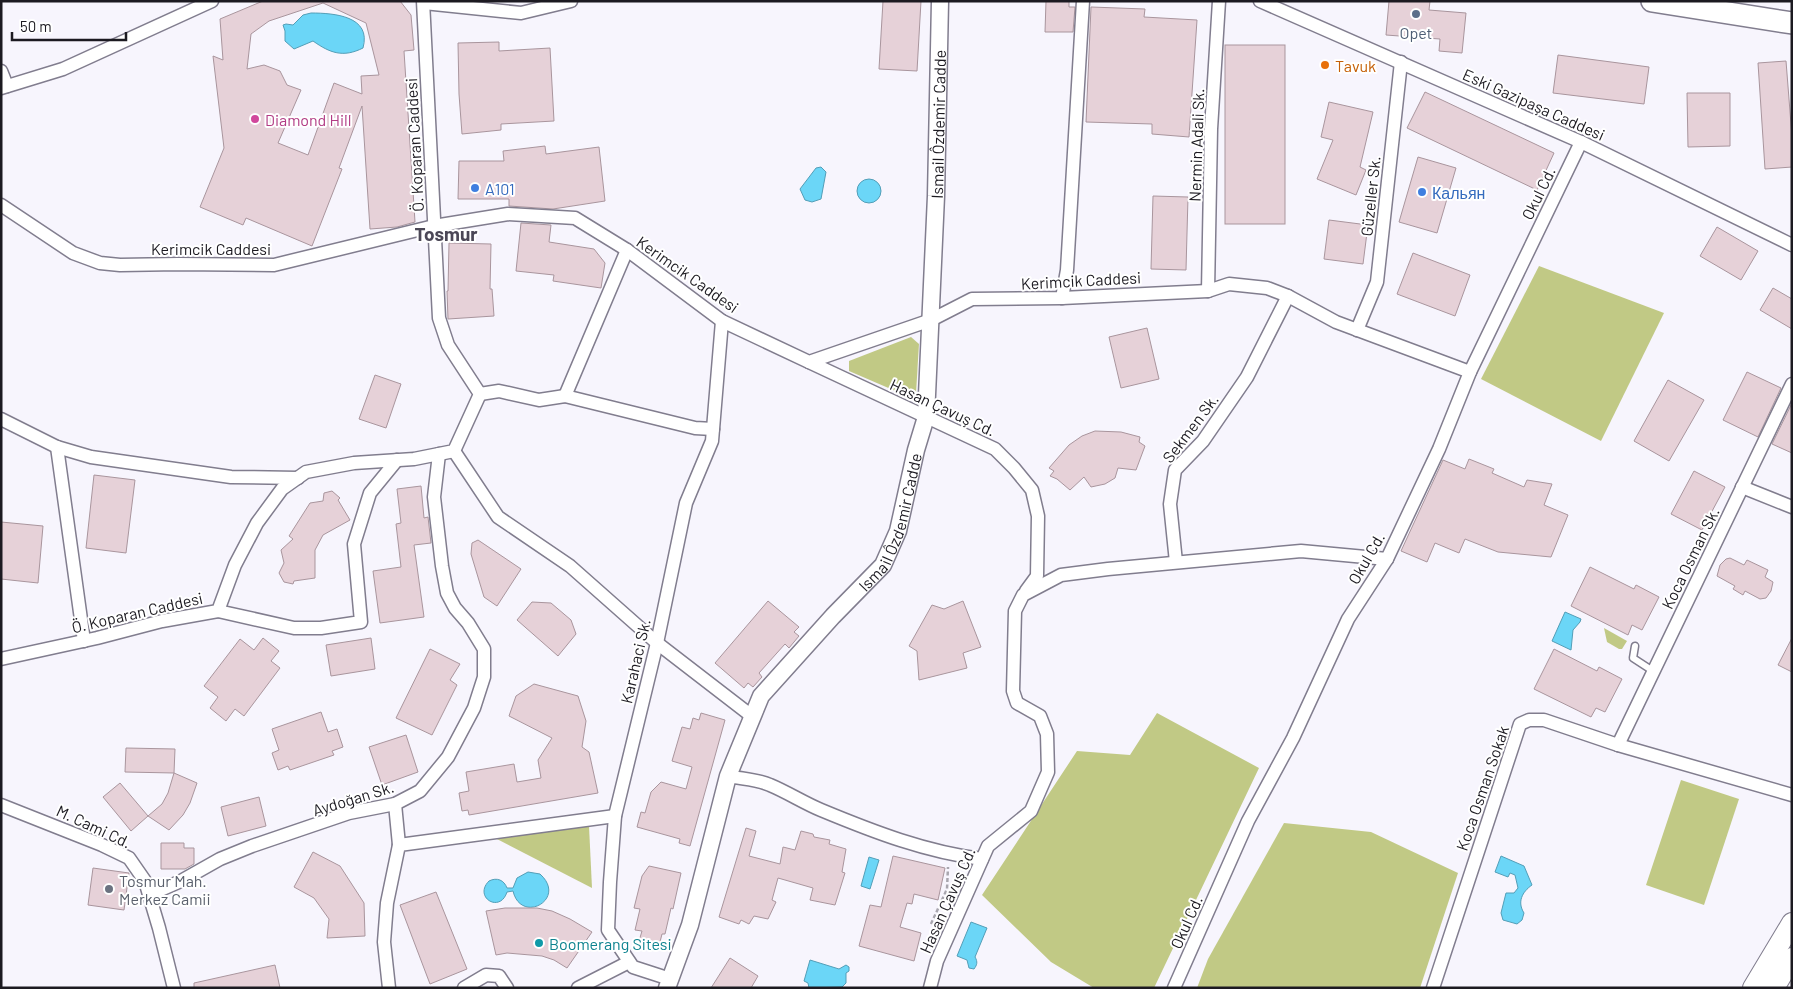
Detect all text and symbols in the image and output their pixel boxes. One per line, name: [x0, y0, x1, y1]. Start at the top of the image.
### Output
marker: Opet: [1410, 8, 1422, 20]
scale bar: [12, 10, 126, 42]
text: 50 m: [20, 17, 52, 35]
place label: Opet: [1400, 23, 1432, 42]
street label: Ismail Ôzdemir Cadde: [926, 50, 948, 199]
place label: Tavuk: [1335, 56, 1376, 75]
marker: Tavuk: [1319, 59, 1331, 71]
street label: Eski Gazipaşa Caddesi: [1460, 64, 1608, 144]
street label: Ö. Koparan Caddesi: [401, 78, 427, 212]
street label: Nermin Adali Sk.: [1185, 88, 1207, 202]
place label: Diamond Hill: [265, 110, 351, 129]
marker: Diamond Hill: [249, 113, 261, 125]
street label: Güzeller Sk.: [1356, 155, 1384, 237]
street label: Okul Cd.: [1517, 164, 1559, 222]
place label: A101: [485, 179, 515, 198]
marker: A101: [469, 182, 481, 194]
place label: Кальян: [1432, 183, 1485, 202]
marker: Кальян: [1416, 186, 1428, 198]
district label: Tosmur: [414, 222, 478, 245]
street label: Kerimcik Caddesi: [633, 232, 743, 316]
street label: Kerimcik Caddesi: [151, 239, 271, 258]
street label: Kerimcik Caddesi: [1021, 267, 1141, 293]
street label: Hasan Çavuş Cd.: [887, 374, 999, 440]
street label: Sekmen Sk.: [1158, 390, 1222, 466]
street label: Ismail Ôzdemir Cadde: [854, 451, 925, 594]
street label: Koca Osman Sk.: [1657, 504, 1723, 612]
street label: Okul Cd.: [1344, 529, 1388, 587]
street label: Ö. Koparan Caddesi: [70, 588, 204, 636]
street label: Karahaci Sk.: [616, 617, 654, 705]
street label: Koca Osman Sokak: [1452, 723, 1512, 853]
street label: Aydoğan Sk.: [310, 777, 396, 819]
street label: M. Cami Cd.: [54, 800, 134, 852]
street label: Hasan Çavuş Cd.: [915, 844, 979, 956]
place label: Tosmur Mah. Merkez Camii: [119, 871, 211, 908]
marker: Tosmur Mah. Merkez Camii: [103, 883, 115, 895]
street label: Okul Cd.: [1166, 892, 1206, 952]
place label: Boomerang Sitesi: [549, 934, 672, 953]
marker: Boomerang Sitesi: [533, 937, 545, 949]

